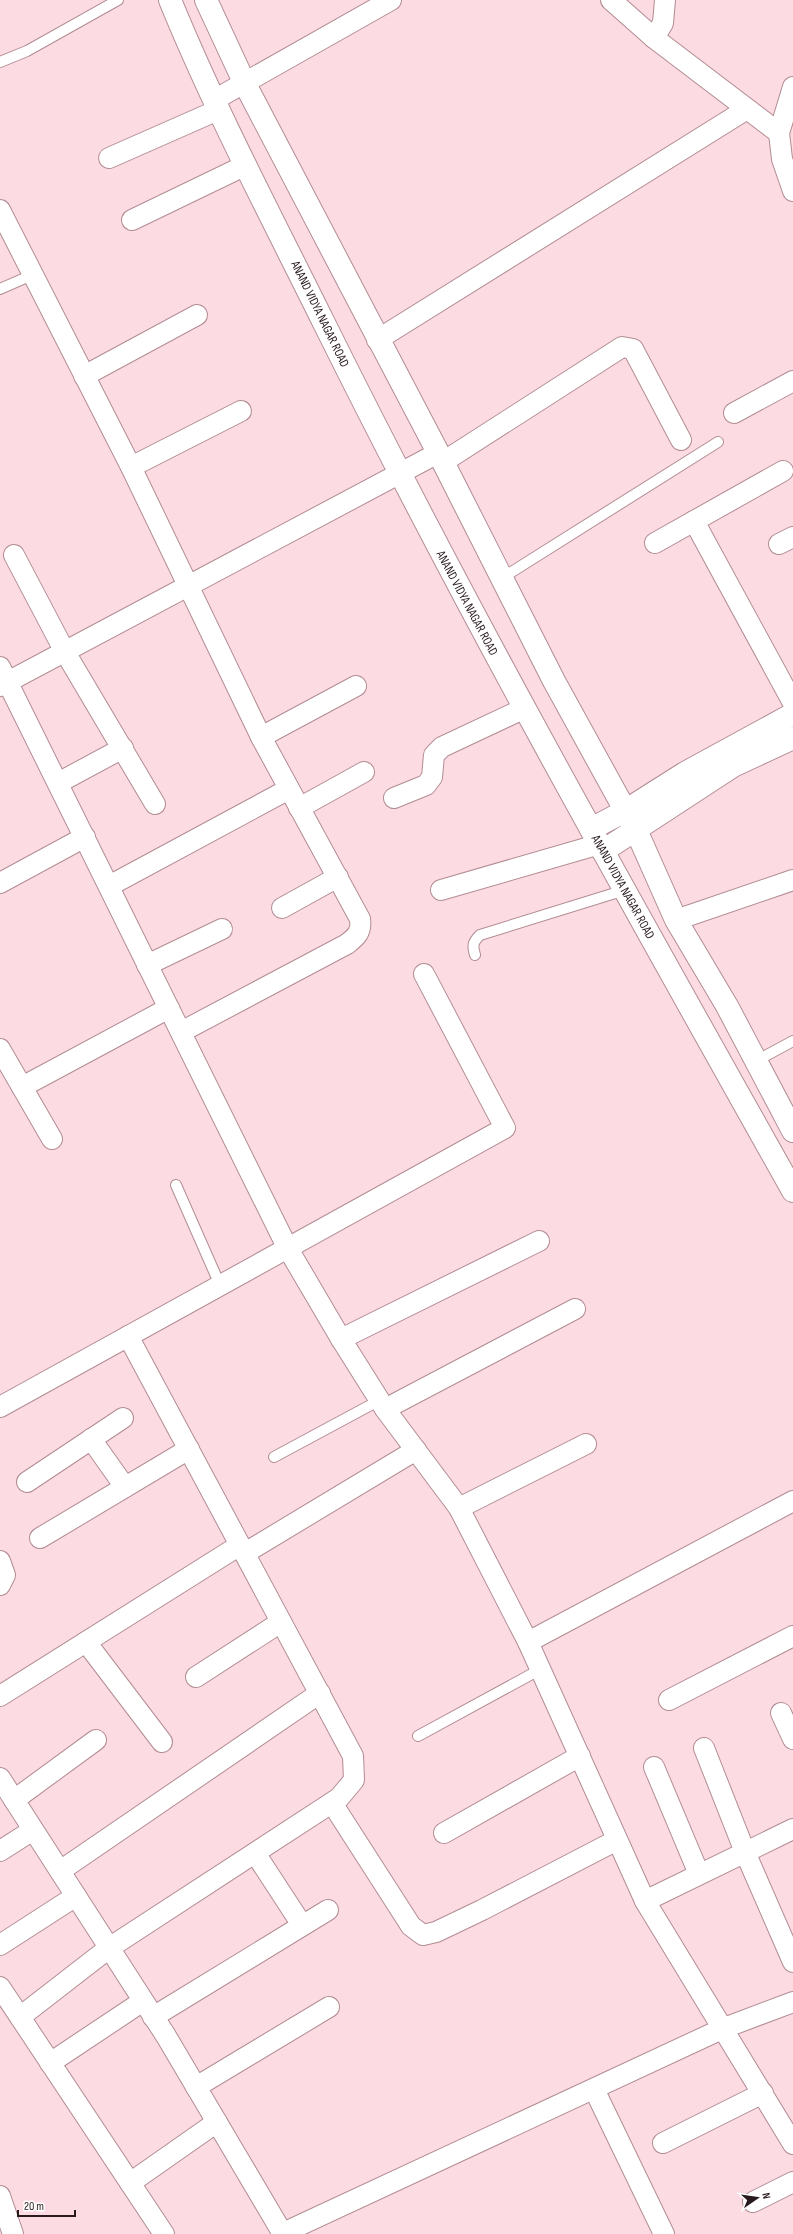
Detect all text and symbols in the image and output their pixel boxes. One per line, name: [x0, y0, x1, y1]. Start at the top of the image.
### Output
street label: ANAND VIDYA NAGAR ROAD: [287, 257, 353, 370]
street label: ANAND VIDYA NAGAR ROAD: [432, 547, 501, 658]
street label: ANAND VIDYA NAGAR ROAD: [587, 831, 658, 942]
north arrow: [737, 2178, 777, 2218]
scale bar: [18, 2192, 75, 2218]
text: N: [759, 2192, 773, 2200]
text: 20 m: [24, 2199, 44, 2214]

